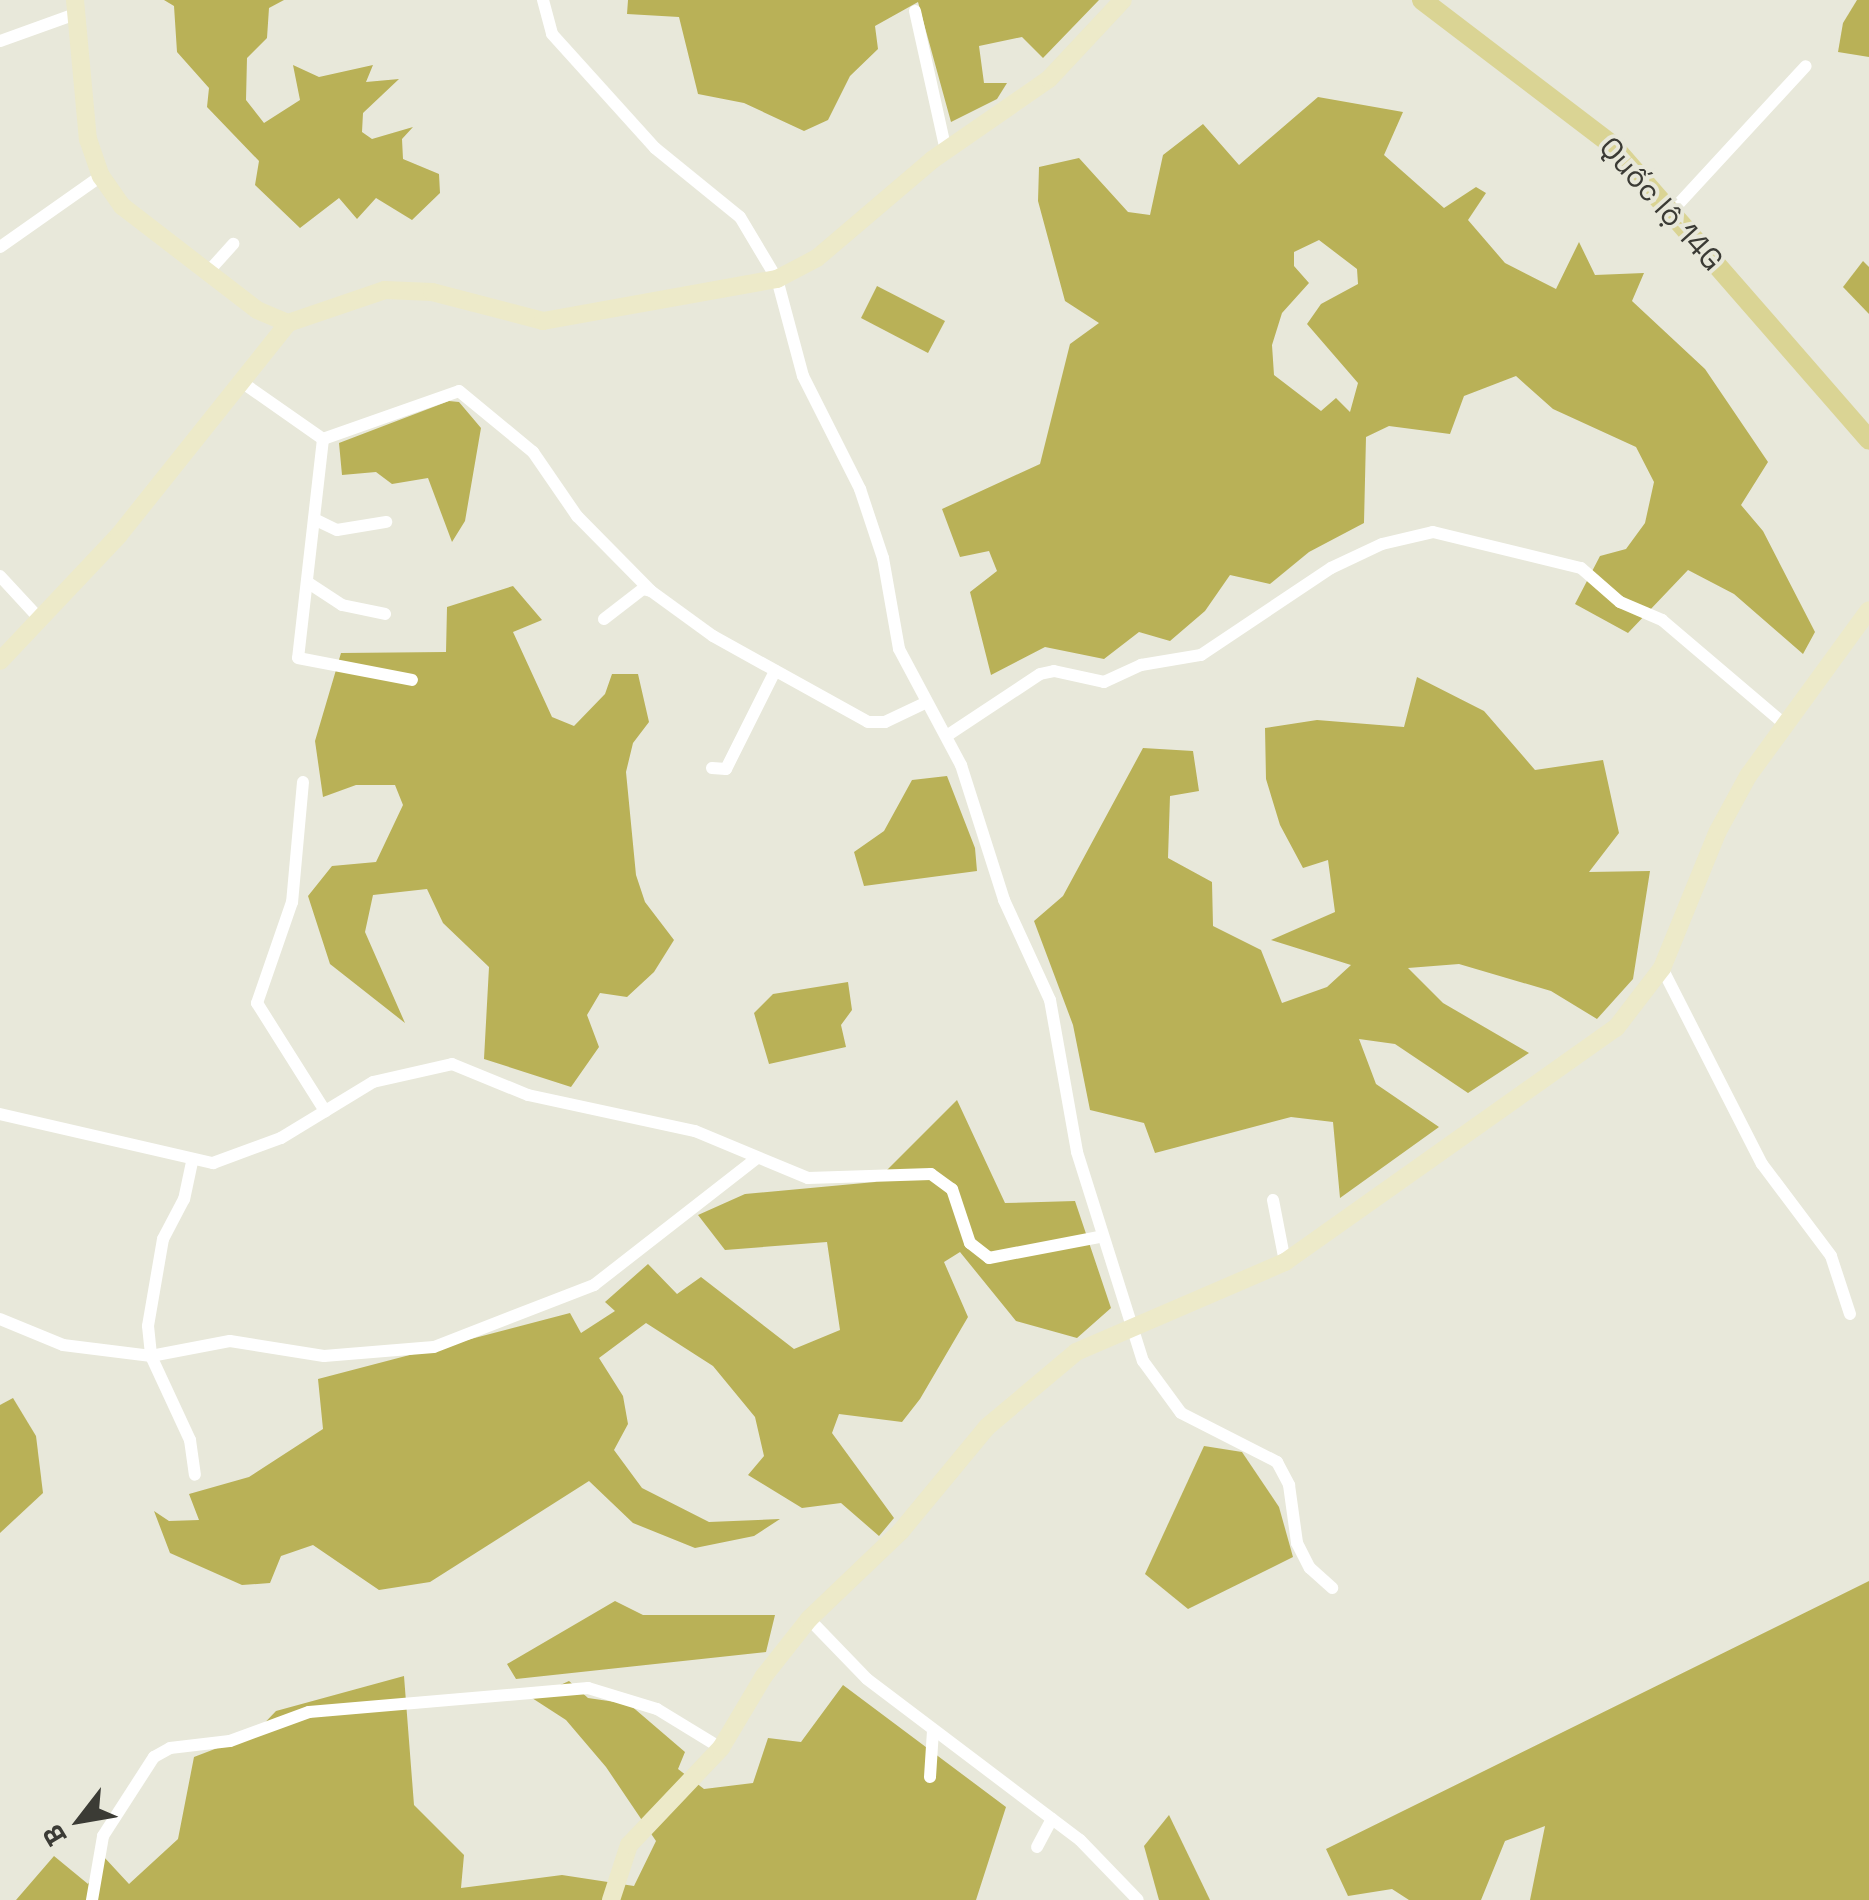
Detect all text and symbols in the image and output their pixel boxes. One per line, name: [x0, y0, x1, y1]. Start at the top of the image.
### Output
street label: Quốc lộ 14G: [1592, 130, 1730, 278]
north arrow: [30, 1770, 130, 1870]
text: B: [34, 1818, 75, 1853]

